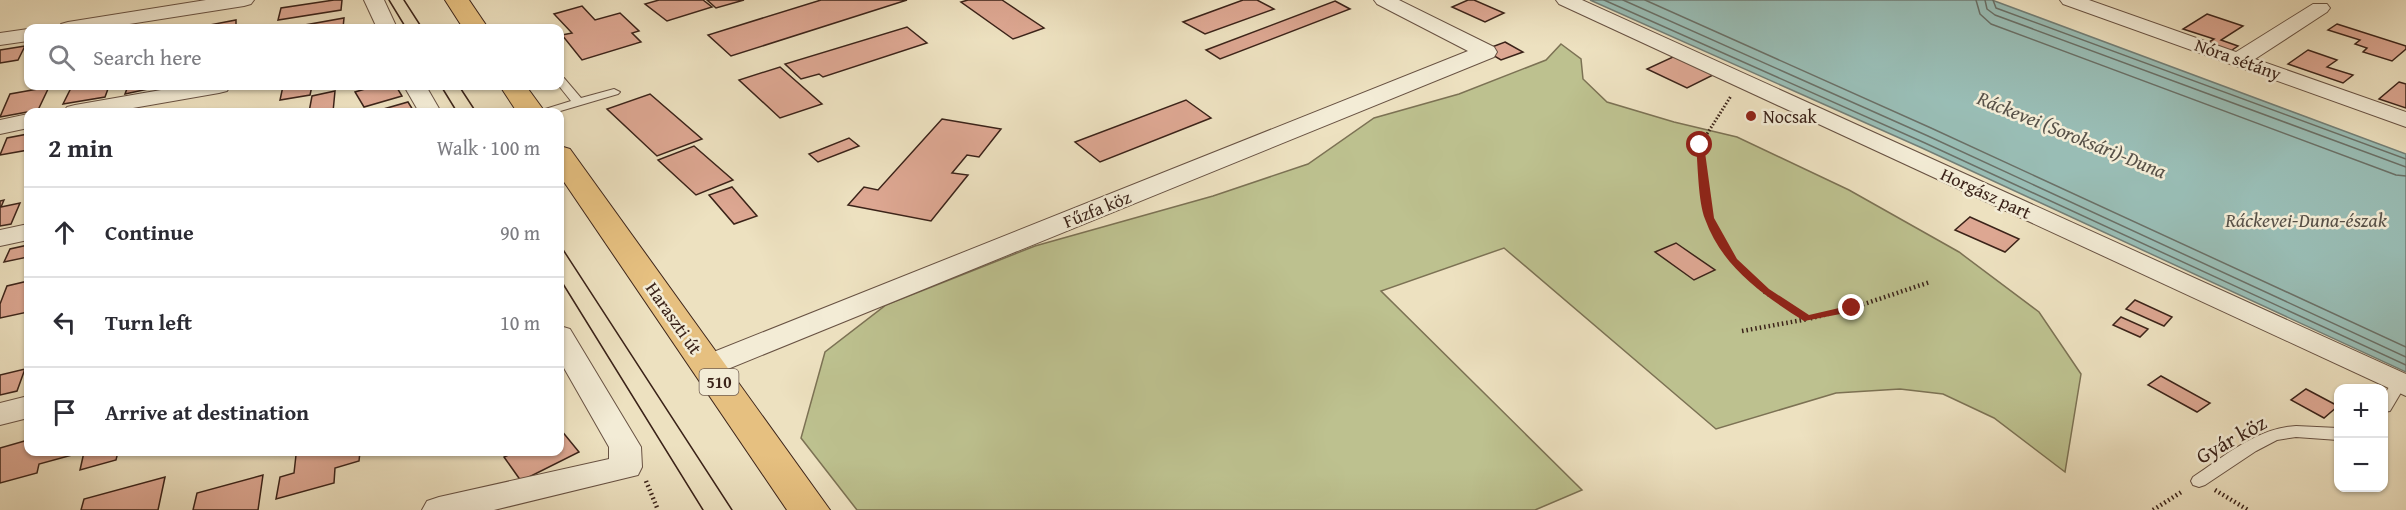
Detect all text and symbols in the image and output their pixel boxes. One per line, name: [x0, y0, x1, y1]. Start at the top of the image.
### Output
search box: [24, 24, 564, 90]
street label: Nóra sétány: [2191, 31, 2285, 87]
icon: search: [45, 41, 78, 74]
text: Search here: [93, 41, 202, 73]
water label: Ráckevei (Soroksári)-Duna: [1972, 82, 2172, 185]
place label: Nocsak: [1763, 103, 1818, 130]
marker: Nocsak: [1744, 109, 1758, 123]
text: 2 min: [48, 128, 113, 167]
route start: [1686, 131, 1712, 157]
text: Walk · 100 m: [437, 133, 540, 162]
street label: Horgász part: [1936, 160, 2036, 226]
street label: Fűzfa köz: [1059, 183, 1135, 235]
water label: Ráckevei-Duna-észak: [2224, 205, 2388, 234]
icon: ahead: [48, 216, 81, 249]
text: Continue: [105, 216, 194, 248]
text: 90 m: [500, 218, 540, 247]
street label: Haraszti út: [639, 276, 709, 360]
route end: [1838, 294, 1864, 320]
icon: left: [48, 306, 81, 339]
text: Turn left: [105, 306, 192, 338]
text: 10 m: [500, 308, 540, 337]
road number: 510: [700, 369, 738, 395]
map controls: [2334, 384, 2388, 492]
button: +: [2334, 384, 2388, 438]
icon: arrive: [48, 396, 81, 429]
text: Arrive at destination: [105, 396, 309, 428]
street label: Gyár köz: [2190, 407, 2272, 471]
button: −: [2334, 438, 2388, 492]

